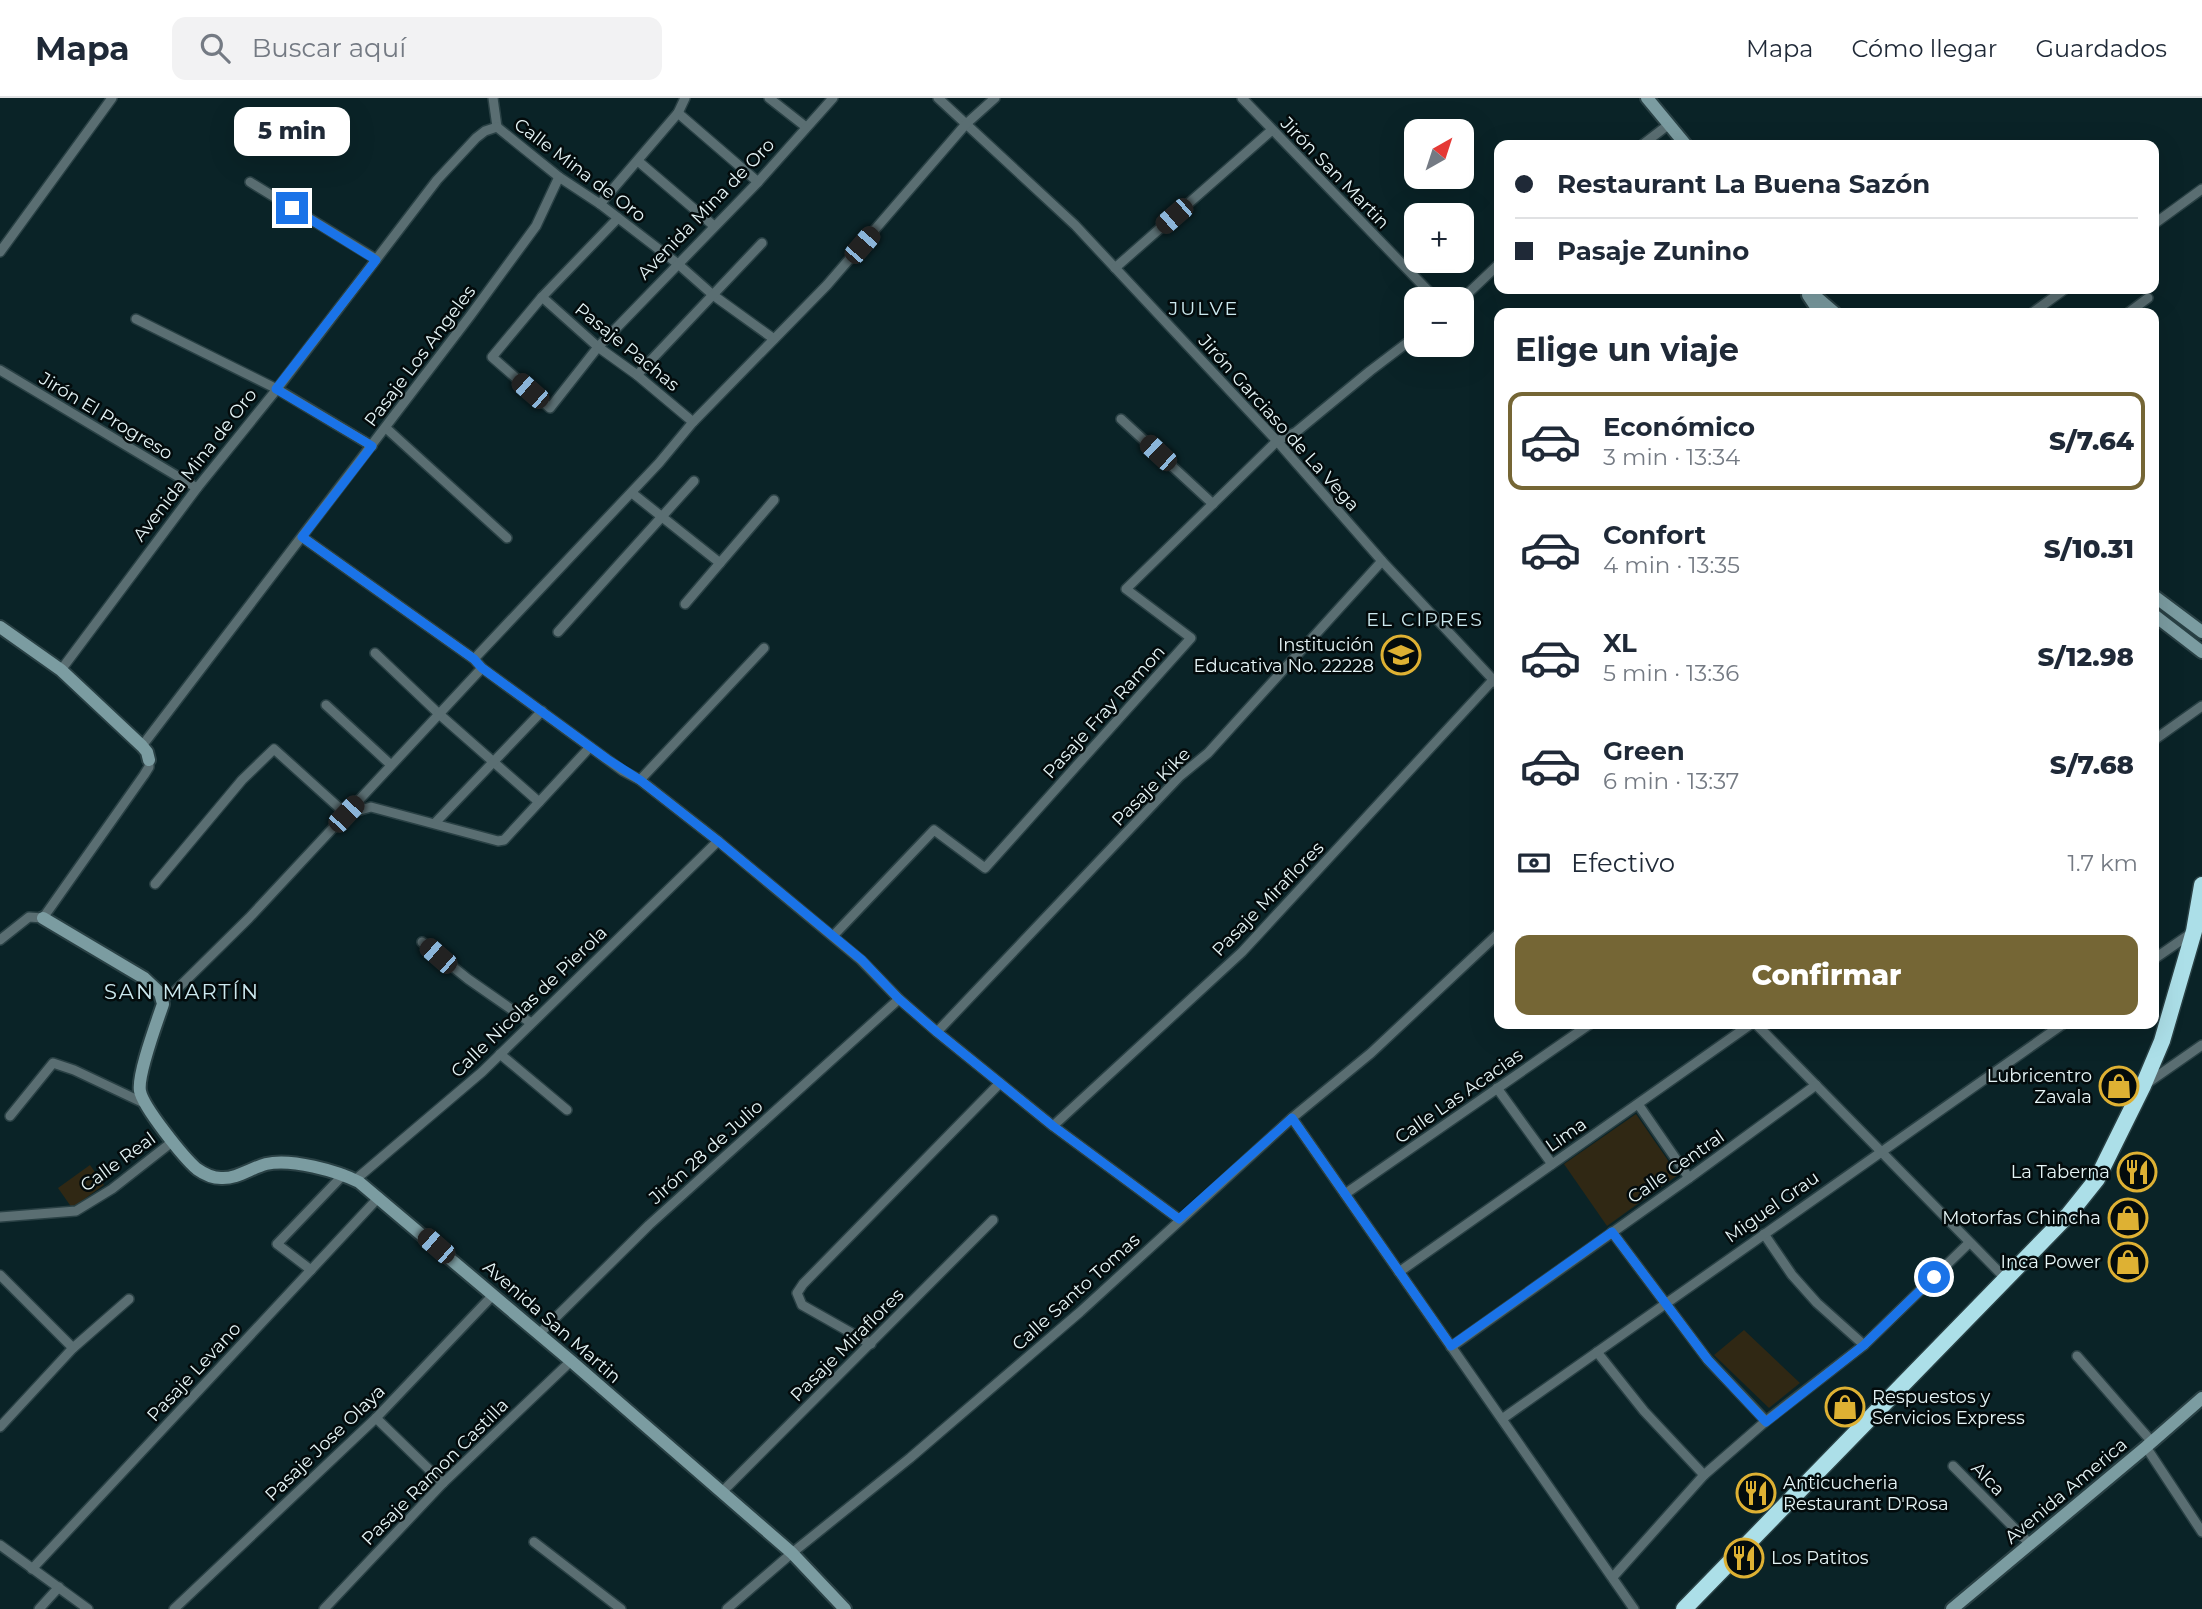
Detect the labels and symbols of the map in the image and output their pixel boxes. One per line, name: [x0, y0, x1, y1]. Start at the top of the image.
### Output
callout: 5 min: [234, 106, 350, 155]
street label: Jirón San Martin: [1275, 112, 1394, 234]
street label: Calle Mina de Oro: [510, 113, 650, 227]
north arrow: [1404, 119, 1474, 189]
street label: Avenida Mina de Oro: [633, 134, 779, 284]
route end: [276, 192, 308, 224]
car: [1152, 194, 1197, 238]
car: [841, 222, 884, 268]
street label: Pasaje Los Angeles: [360, 281, 480, 431]
district label: JULVE: [1168, 297, 1239, 320]
street label: Pasaje Pachas: [570, 298, 684, 396]
street label: Jirón Garciaso de La Vega: [1193, 329, 1364, 516]
street label: Jirón El Progreso: [34, 367, 177, 464]
car: [508, 369, 553, 413]
street label: Avenida Mina de Oro: [128, 384, 262, 546]
car: [1136, 431, 1181, 475]
district label: EL CIPRES: [1366, 608, 1484, 631]
place label: Institución Educativa No. 22228: [1194, 634, 1374, 677]
school or university icon: Institución Educativa No. 22228: [1380, 634, 1422, 676]
street label: Pasaje Fray Ramon: [1038, 641, 1170, 783]
street label: Pasaje Kike: [1107, 743, 1195, 831]
car: [324, 791, 369, 837]
street label: Pasaje Miraflores: [1208, 837, 1329, 961]
street label: Calle Nicolas de Pierola: [446, 922, 612, 1082]
car: [416, 934, 461, 978]
district label: SAN MARTÍN: [104, 979, 260, 1004]
street label: Calle Las Acacias: [1391, 1044, 1527, 1148]
place label: Lubricentro Zavala: [1987, 1065, 2092, 1108]
shop icon: Lubricentro Zavala: [2098, 1065, 2140, 1107]
street label: Jirón 28 de Julio: [644, 1095, 767, 1209]
street label: Lima: [1541, 1113, 1591, 1157]
street label: Calle Central: [1623, 1126, 1729, 1208]
street label: Calle Real: [76, 1127, 160, 1197]
restaurant icon: La Taberna: [2116, 1151, 2158, 1193]
place label: La Taberna: [2011, 1161, 2110, 1183]
street label: Miguel Grau: [1721, 1166, 1823, 1248]
shop icon: Motorfas Chincha: [2107, 1197, 2149, 1239]
place label: Motorfas Chincha: [1942, 1207, 2101, 1229]
car: [414, 1224, 459, 1268]
street label: Calle Santo Tomas: [1008, 1229, 1145, 1355]
shop icon: Inca Power: [2107, 1241, 2149, 1283]
place label: Inca Power: [2001, 1251, 2101, 1273]
street label: Avenida San Martin: [479, 1256, 625, 1388]
route start: [1918, 1261, 1950, 1293]
street label: Pasaje Miraflores: [786, 1284, 908, 1406]
street label: Pasaje Levano: [142, 1318, 246, 1426]
street label: Pasaje Jose Olaya: [260, 1380, 390, 1506]
shop icon: Respuestos y Servicios Express: [1824, 1386, 1866, 1428]
place label: Respuestos y Servicios Express: [1872, 1386, 2025, 1429]
street label: Pasaje Ramon Castilla: [357, 1394, 513, 1550]
street label: Avenida America: [2000, 1433, 2132, 1549]
street label: Alca: [1967, 1458, 2009, 1500]
restaurant icon: Anticucheria Restaurant D'Rosa: [1735, 1472, 1777, 1514]
place label: Anticucheria Restaurant D'Rosa: [1783, 1472, 1949, 1515]
restaurant icon: Los Patitos: [1723, 1537, 1765, 1579]
place label: Los Patitos: [1771, 1547, 1869, 1569]

